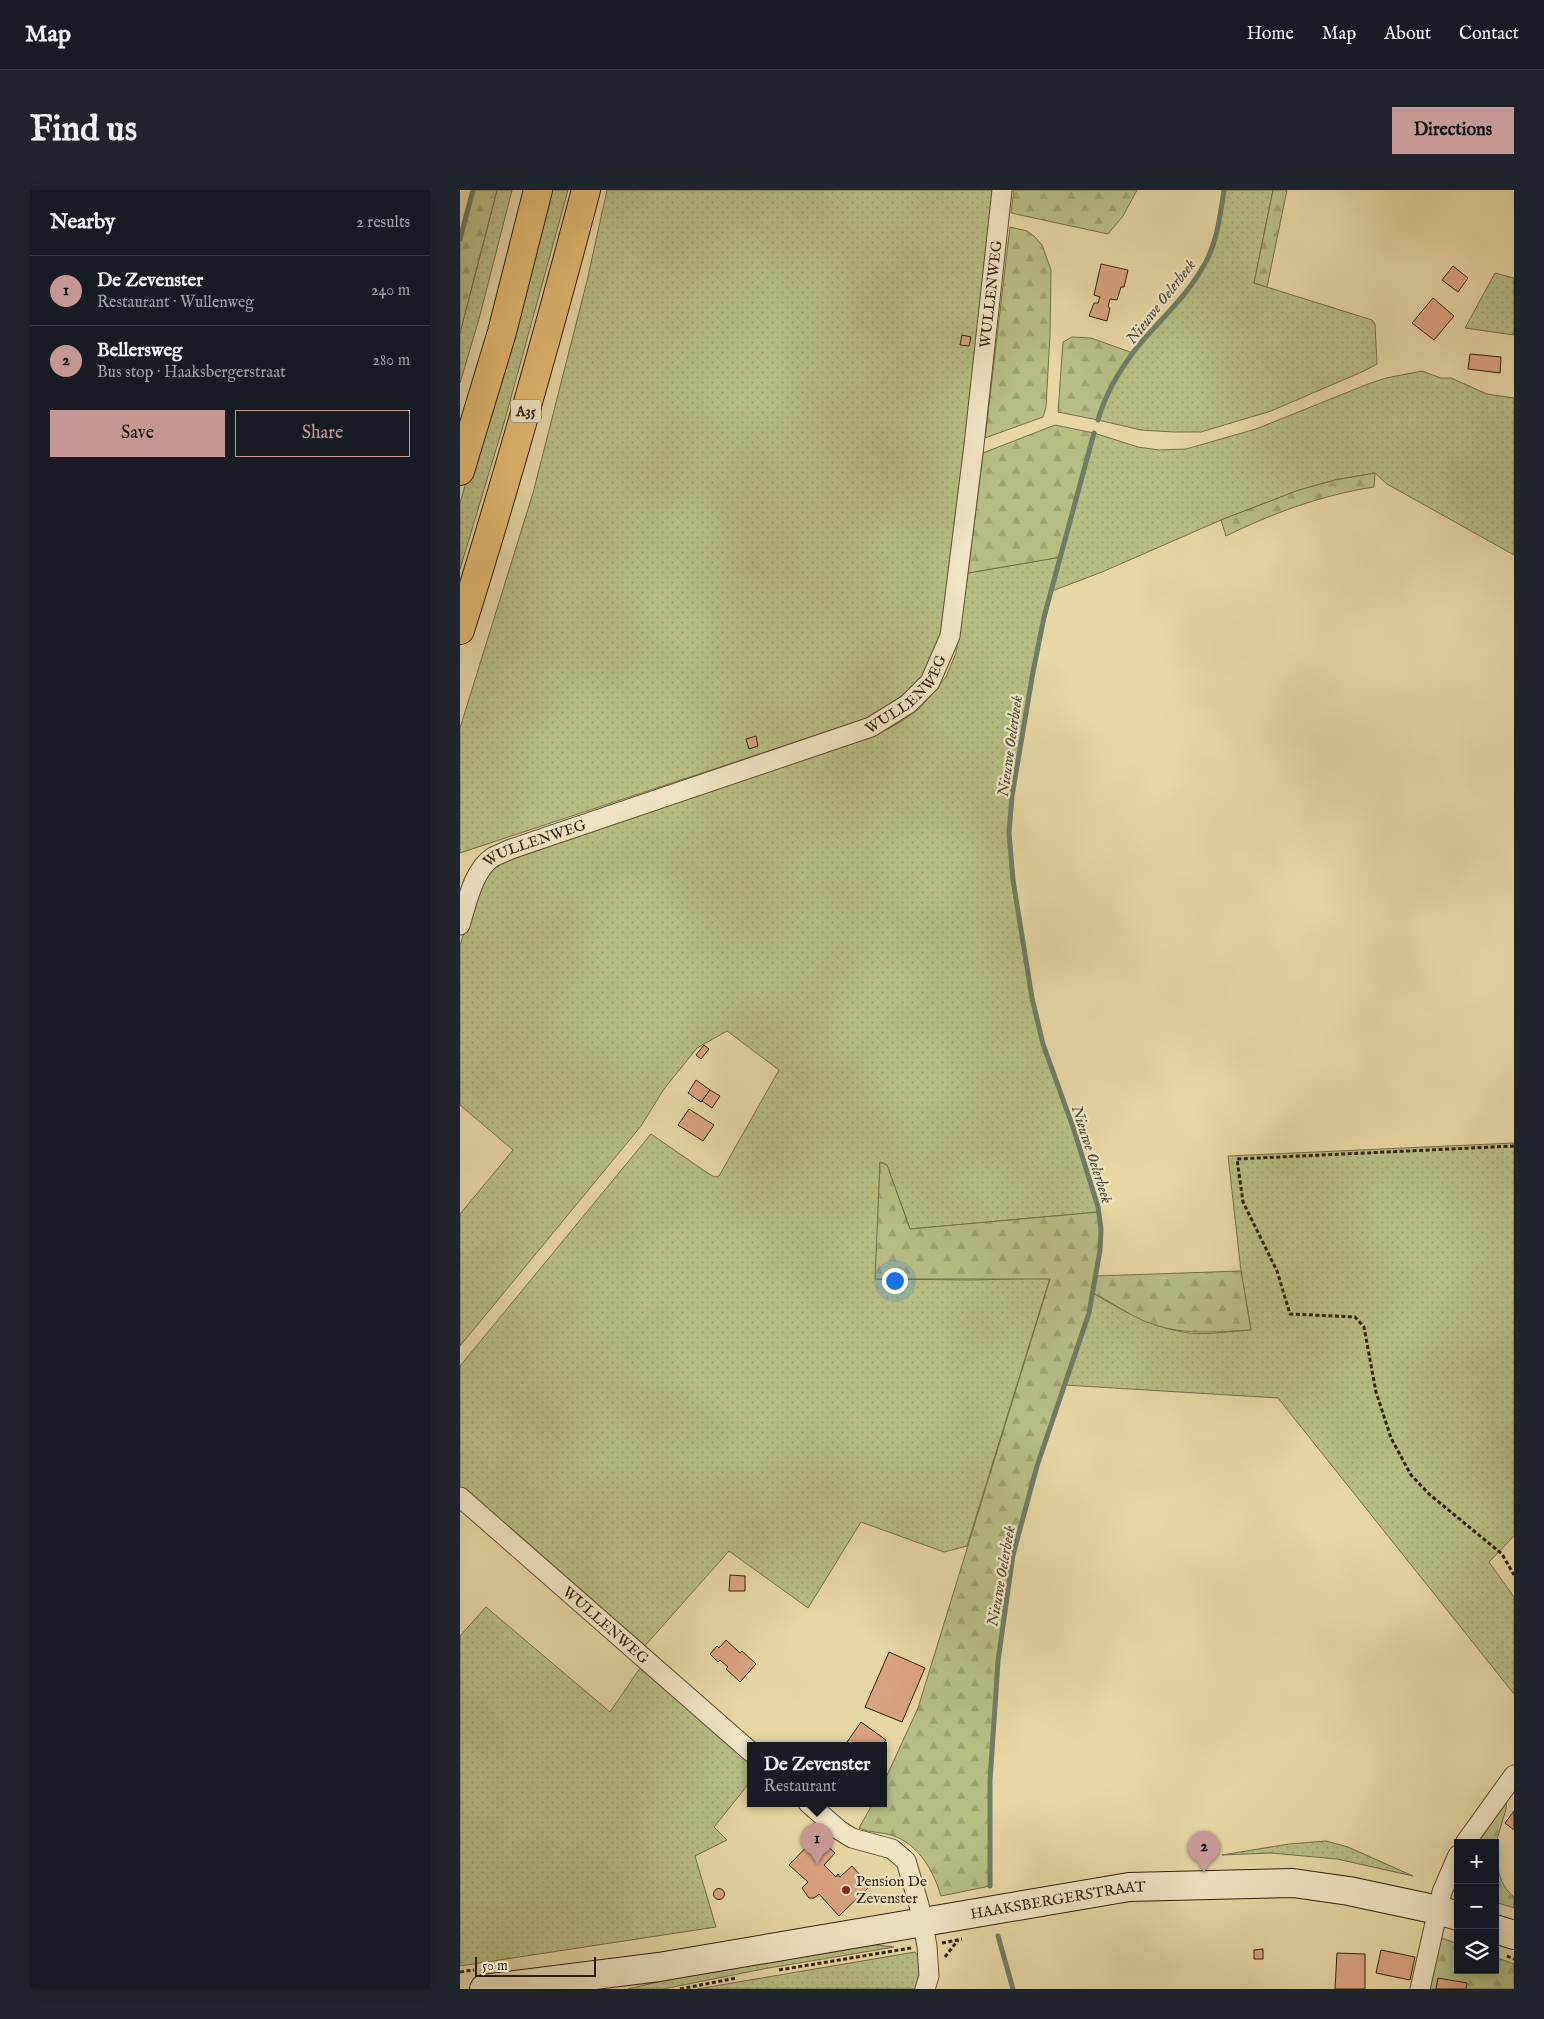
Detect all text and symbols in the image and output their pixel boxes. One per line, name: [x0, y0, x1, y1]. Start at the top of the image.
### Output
text: Map: [25, 19, 71, 50]
text: Home: [1247, 23, 1294, 46]
text: Map: [1322, 23, 1356, 46]
text: About: [1384, 23, 1431, 46]
text: Contact: [1459, 23, 1519, 46]
button: Directions: [1392, 107, 1514, 154]
text: Find us: [30, 108, 137, 153]
text: Nearby: [50, 209, 115, 236]
text: 2 results: [356, 213, 410, 233]
street label: WULLENWEG: [976, 239, 1006, 349]
water label: Nieuwe Oelerbeek: [1122, 255, 1201, 349]
text: De Zevenster: [97, 269, 203, 293]
text: 1: [63, 281, 69, 301]
text: 240 m: [371, 281, 410, 301]
text: Restaurant · Wullenweg: [97, 293, 254, 313]
text: Bellersweg: [97, 339, 182, 363]
text: 2: [62, 351, 70, 371]
text: 280 m: [373, 351, 410, 371]
text: Bus stop · Haaksbergerstraat: [97, 363, 286, 383]
road number: A35: [511, 400, 541, 422]
button: Save: [50, 410, 225, 457]
button: Share: [235, 410, 410, 457]
street label: WULLENWEG: [862, 652, 951, 738]
water label: Nieuwe Oelerbeek: [994, 694, 1028, 798]
street label: WULLENWEG: [479, 815, 589, 871]
water label: Nieuwe Oelerbeek: [1066, 1103, 1117, 1207]
your location: [882, 1268, 908, 1294]
water label: Nieuwe Oelerbeek: [983, 1524, 1021, 1628]
street label: WULLENWEG: [559, 1582, 653, 1668]
popup: [747, 1742, 887, 1807]
text: De Zevenster: [764, 1753, 870, 1777]
text: Restaurant: [764, 1777, 836, 1797]
pin: 1: [801, 1823, 833, 1864]
pin: 2: [1188, 1831, 1220, 1872]
map controls: [1454, 1839, 1499, 1974]
button: +: [1454, 1839, 1499, 1884]
place label: Pension De Zevenster: [856, 1872, 927, 1908]
street label: HAAKSBERGERSTRAAT: [969, 1878, 1146, 1924]
marker: Pension De Zevenster: [840, 1884, 852, 1896]
button: −: [1454, 1884, 1499, 1929]
button: layers: [1454, 1929, 1499, 1974]
scale bar: [475, 1954, 596, 1977]
text: 50 m: [482, 1957, 508, 1975]

